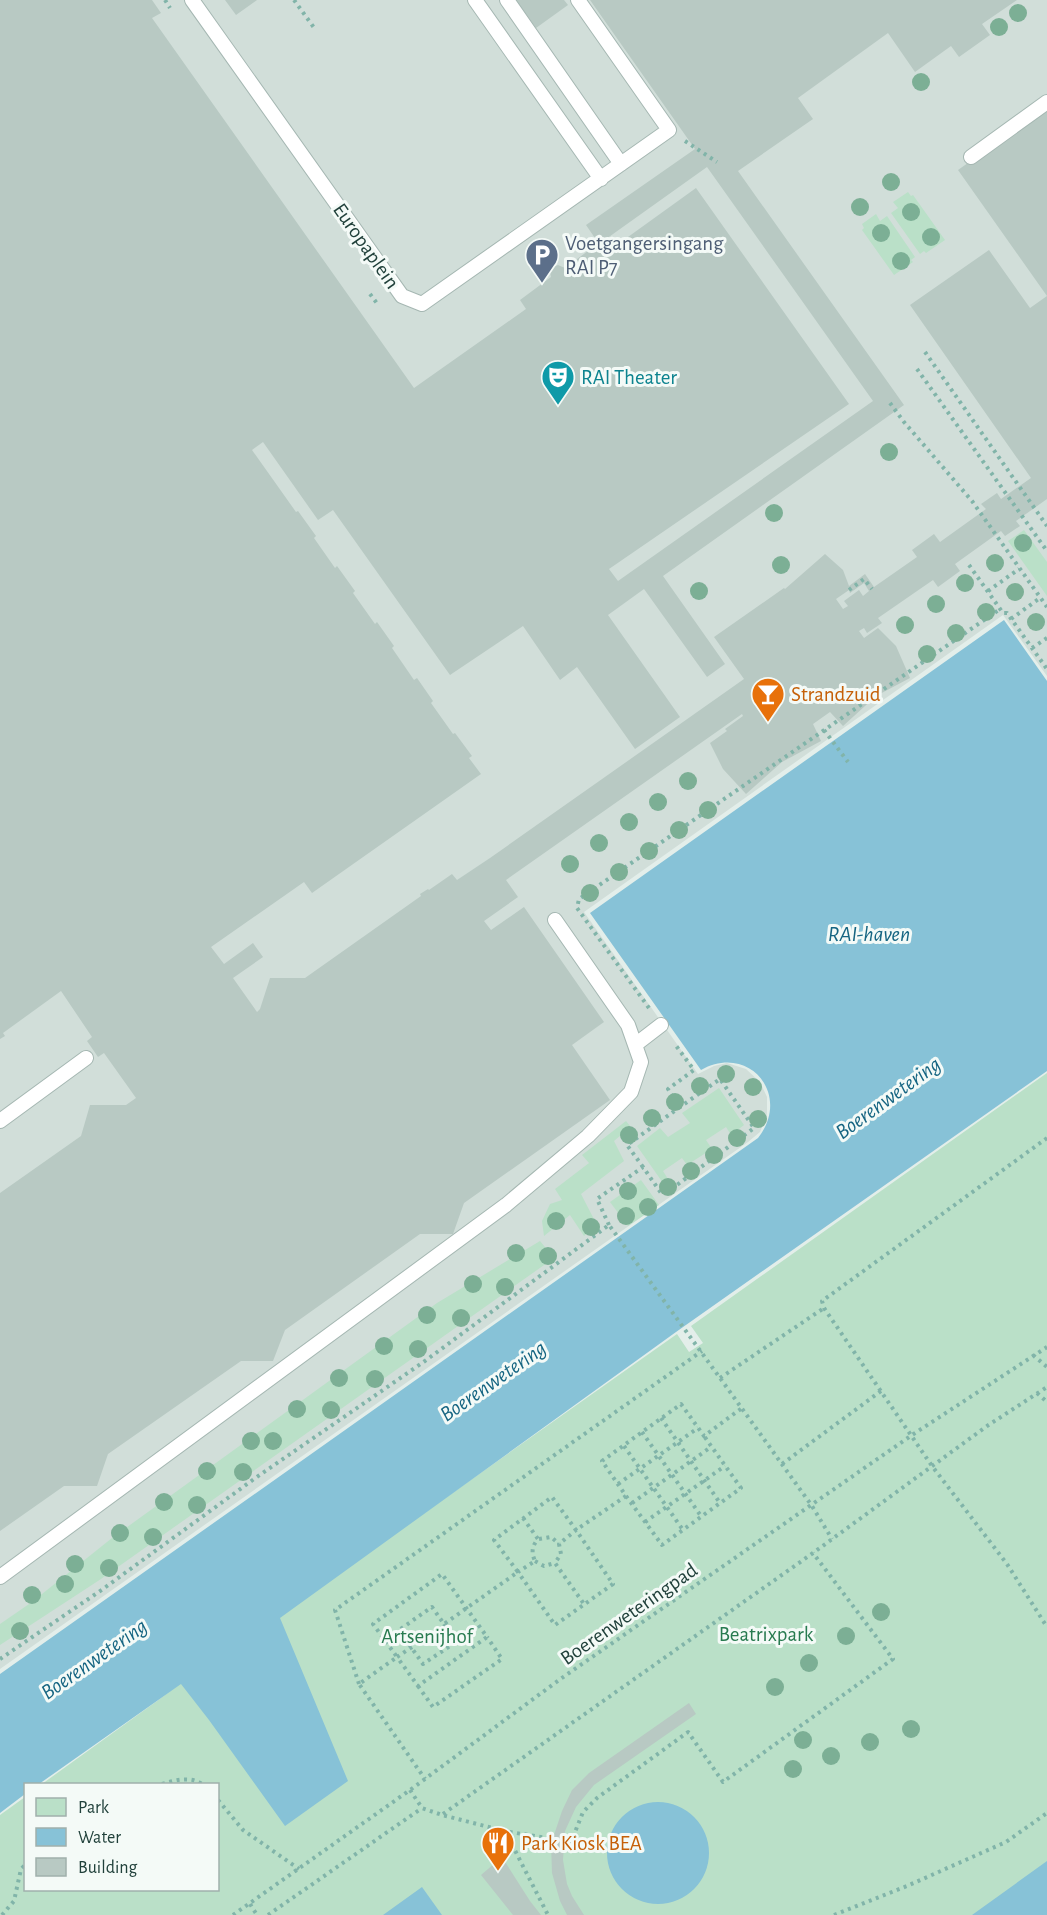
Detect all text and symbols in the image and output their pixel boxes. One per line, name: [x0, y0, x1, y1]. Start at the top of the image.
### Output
street label: Europaplein: [329, 199, 403, 293]
place label: Voetgangersingang RAI P7: [565, 233, 724, 278]
parking icon: Voetgangersingang RAI P7: [524, 237, 560, 284]
theatre icon: RAI Theater: [540, 359, 576, 406]
place label: RAI Theater: [581, 367, 677, 388]
bar icon: Strandzuid: [750, 676, 786, 723]
place label: Strandzuid: [791, 684, 881, 705]
water label: RAI-haven: [828, 923, 910, 945]
water label: Boerenwetering: [831, 1053, 945, 1143]
water label: Boerenwetering: [436, 1336, 550, 1426]
street label: Boerenweteringpad: [557, 1559, 701, 1669]
water label: Boerenwetering: [37, 1614, 151, 1704]
park label: Beatrixpark: [719, 1624, 814, 1645]
park label: Artsenijhof: [381, 1626, 474, 1647]
legend: [24, 1783, 219, 1891]
text: Park: [78, 1799, 110, 1817]
restaurant icon: Park Kiosk BEA: [480, 1825, 516, 1872]
text: Water: [78, 1829, 121, 1847]
place label: Park Kiosk BEA: [521, 1833, 642, 1854]
text: Building: [78, 1859, 138, 1877]

